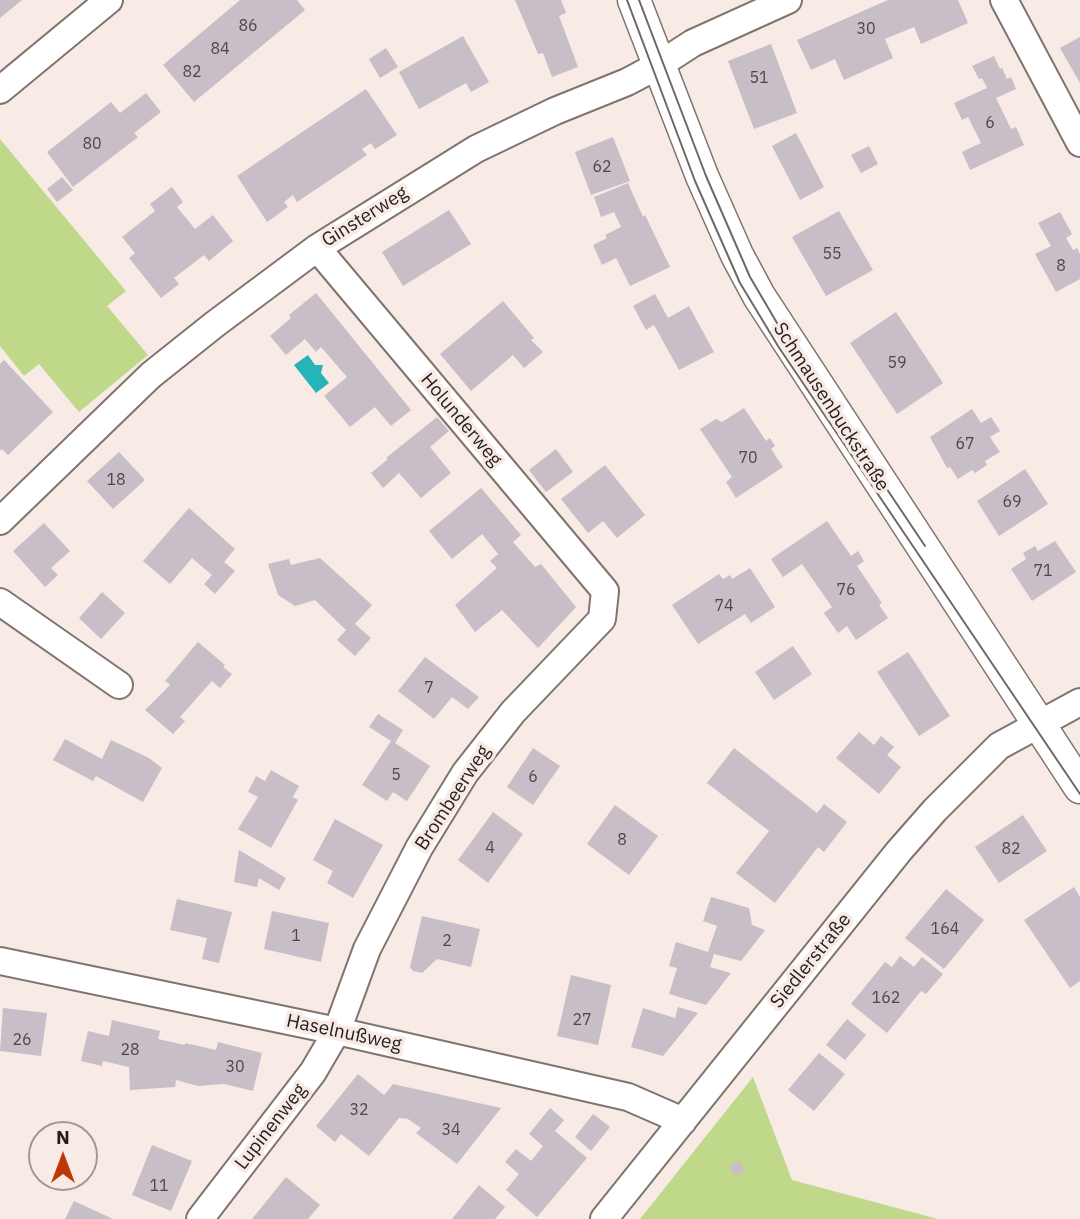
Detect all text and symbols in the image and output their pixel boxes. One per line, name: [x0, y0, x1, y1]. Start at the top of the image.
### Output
house number: 86: [238, 16, 258, 36]
house number: 30: [856, 19, 876, 39]
house number: 84: [210, 39, 230, 59]
house number: 82: [182, 62, 202, 82]
house number: 51: [749, 68, 769, 88]
house number: 6: [985, 113, 995, 133]
house number: 80: [82, 134, 102, 154]
house number: 62: [592, 157, 612, 177]
street label: Ginsterweg: [318, 182, 412, 252]
house number: 55: [822, 244, 842, 264]
house number: 8: [1056, 256, 1066, 276]
street label: Schmausenbuckstraße: [768, 319, 894, 495]
house number: 59: [887, 353, 907, 373]
street label: Holunderweg: [416, 369, 506, 471]
house number: 67: [955, 434, 975, 454]
house number: 70: [738, 448, 758, 468]
house number: 18: [106, 470, 126, 490]
house number: 69: [1002, 492, 1022, 512]
house number: 71: [1033, 561, 1053, 581]
house number: 76: [836, 580, 856, 600]
house number: 74: [714, 596, 734, 616]
house number: 7: [424, 678, 434, 698]
street label: Brombeerweg: [411, 741, 495, 855]
house number: 5: [391, 765, 401, 785]
house number: 6: [528, 767, 538, 787]
house number: 8: [617, 830, 627, 850]
house number: 4: [485, 838, 495, 858]
house number: 82: [1001, 839, 1021, 859]
street label: Siedlerstraße: [766, 909, 856, 1013]
house number: 164: [931, 919, 959, 939]
house number: 1: [291, 926, 301, 946]
house number: 2: [442, 931, 452, 951]
house number: 162: [872, 988, 900, 1008]
street label: Haselnußweg: [284, 1010, 404, 1056]
house number: 27: [572, 1010, 592, 1030]
house number: 26: [12, 1030, 32, 1050]
house number: 28: [120, 1040, 140, 1060]
house number: 30: [225, 1057, 245, 1077]
street label: Lupinenweg: [230, 1079, 312, 1175]
house number: 32: [349, 1100, 369, 1120]
house number: 34: [441, 1120, 461, 1140]
north arrow: [28, 1121, 98, 1191]
text: N: [56, 1125, 70, 1149]
house number: 11: [149, 1176, 169, 1196]

